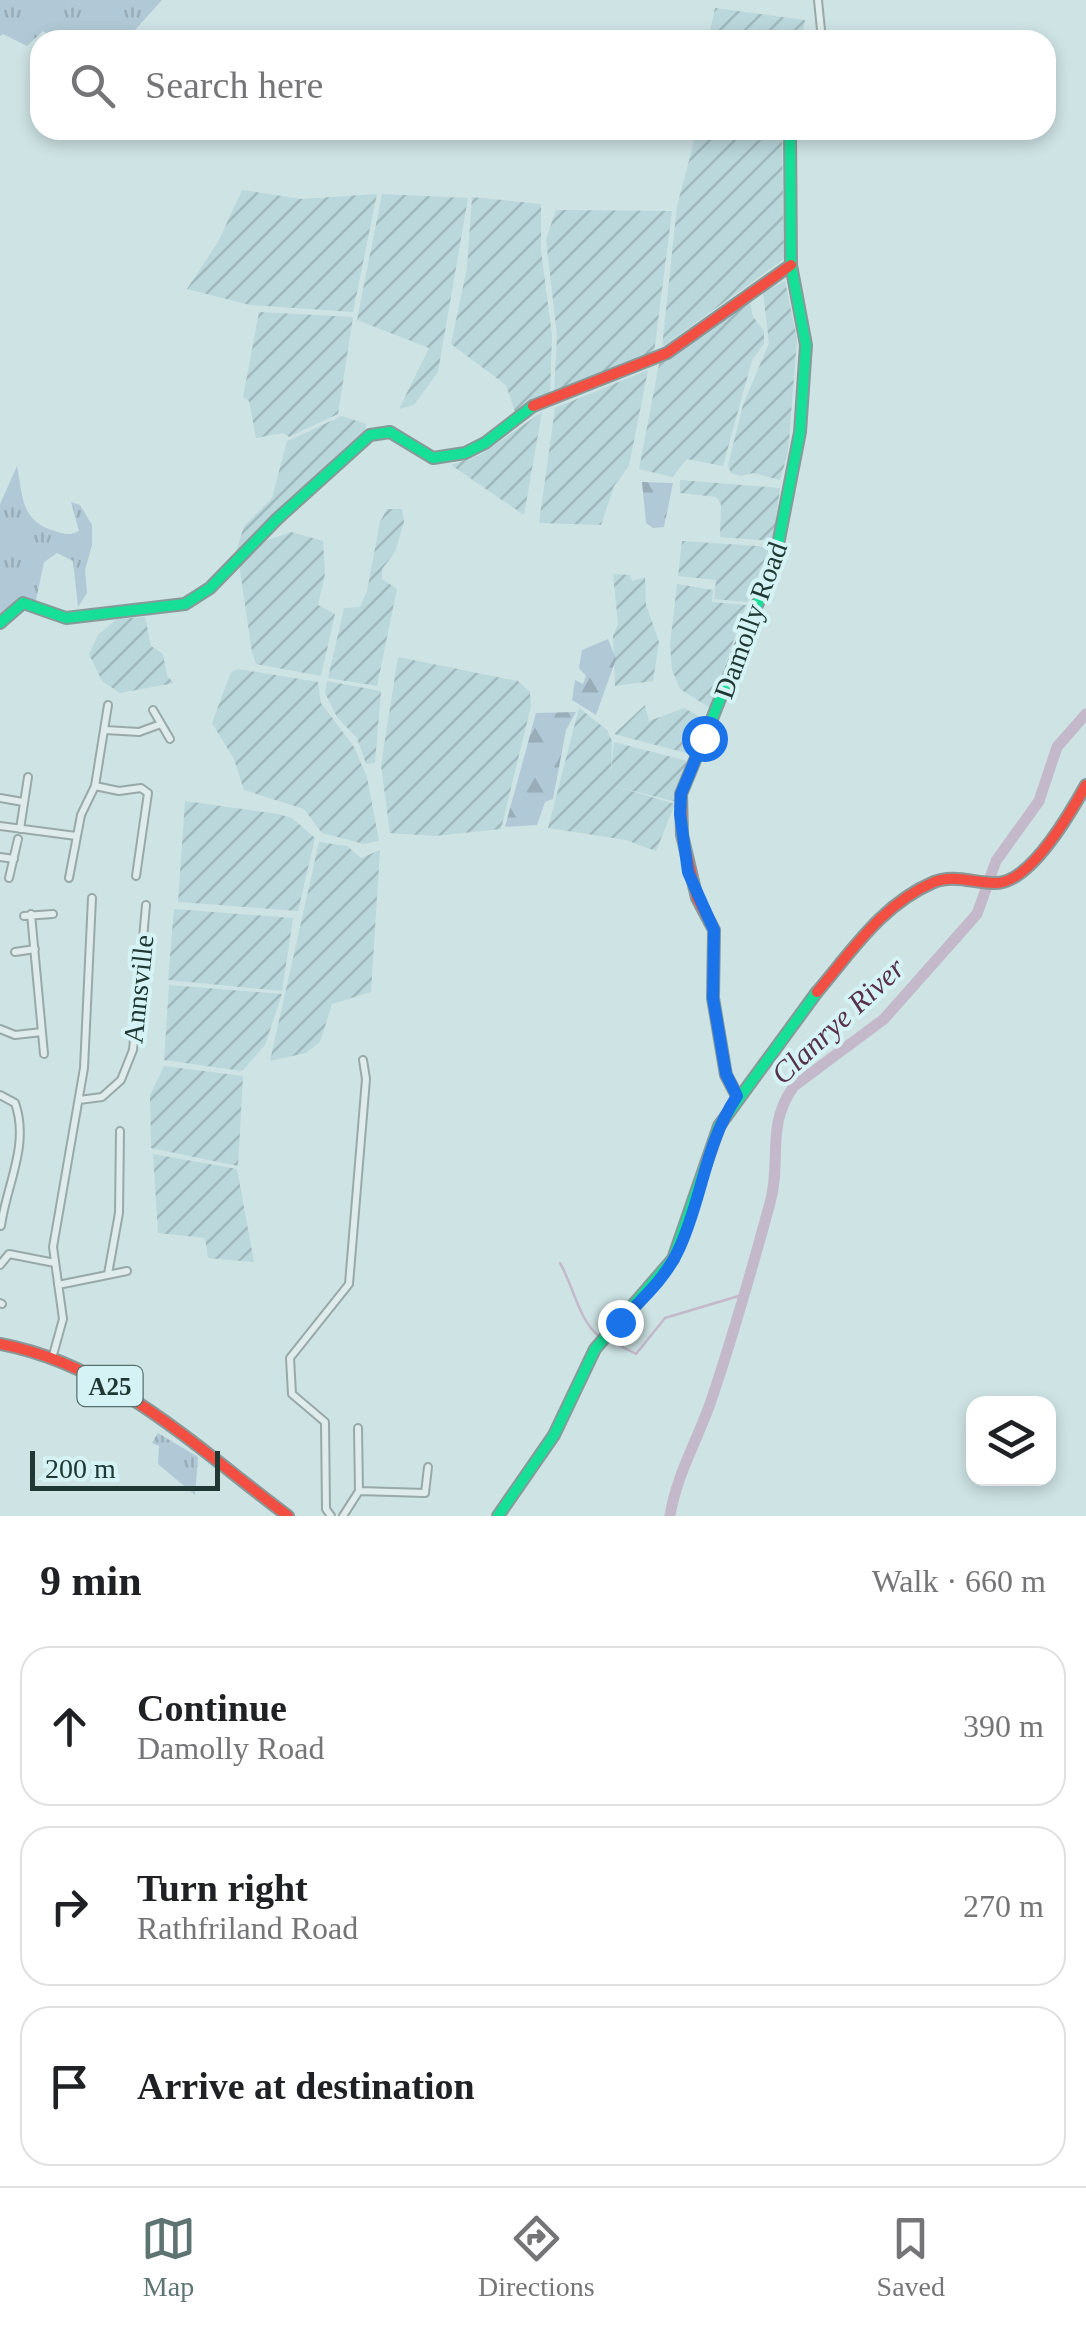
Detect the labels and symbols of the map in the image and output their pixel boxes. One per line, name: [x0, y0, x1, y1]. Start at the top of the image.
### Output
street label: Damolly Road: [708, 538, 793, 703]
route start: [682, 716, 728, 762]
street label: Annsville: [117, 933, 160, 1045]
water label: Clanrye River: [765, 951, 911, 1090]
route end: [598, 1300, 644, 1346]
road number: A25: [78, 1366, 142, 1406]
scale bar: [30, 1446, 220, 1490]

